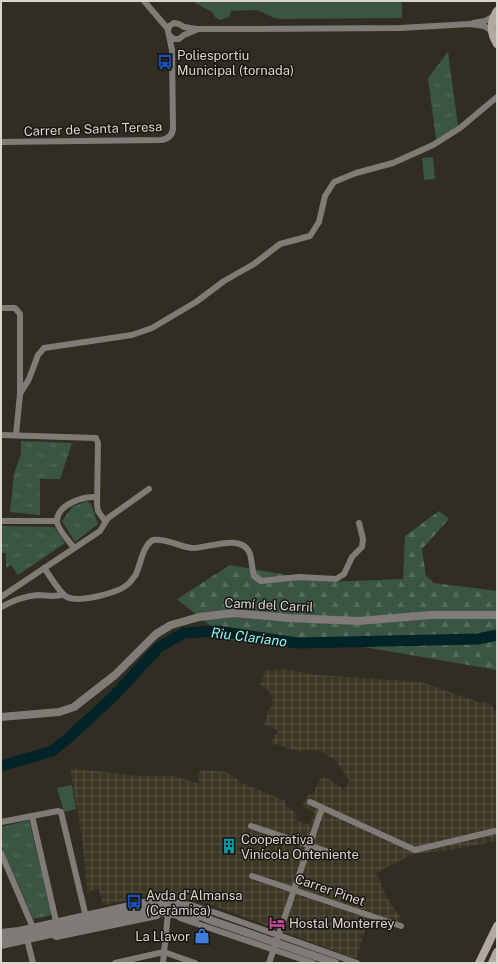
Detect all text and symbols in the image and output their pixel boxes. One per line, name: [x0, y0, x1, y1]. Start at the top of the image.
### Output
place label: Poliesportiu Municipal (tornada): [177, 48, 294, 78]
bus stop icon: Poliesportiu Municipal (tornada): [156, 53, 174, 71]
street label: Carrer de Santa Teresa: [24, 119, 162, 139]
street label: Camí del Carril: [224, 595, 314, 615]
water label: Riu Clariano: [210, 624, 288, 650]
place label: Cooperativa Vinícola Onteniente: [241, 832, 359, 862]
building icon: Cooperativa Vinícola Onteniente: [220, 837, 238, 855]
street label: Carrer Pinet: [293, 871, 367, 909]
place label: Avda d'Almansa (Ceràmica): [146, 888, 242, 918]
bus stop icon: Avda d'Almansa (Ceràmica): [125, 893, 143, 911]
hotel icon: Hostal Monterrey: [268, 914, 286, 932]
place label: Hostal Monterrey: [289, 916, 394, 931]
shop icon: La Llavor: [193, 927, 211, 945]
place label: La Llavor: [135, 929, 190, 944]

